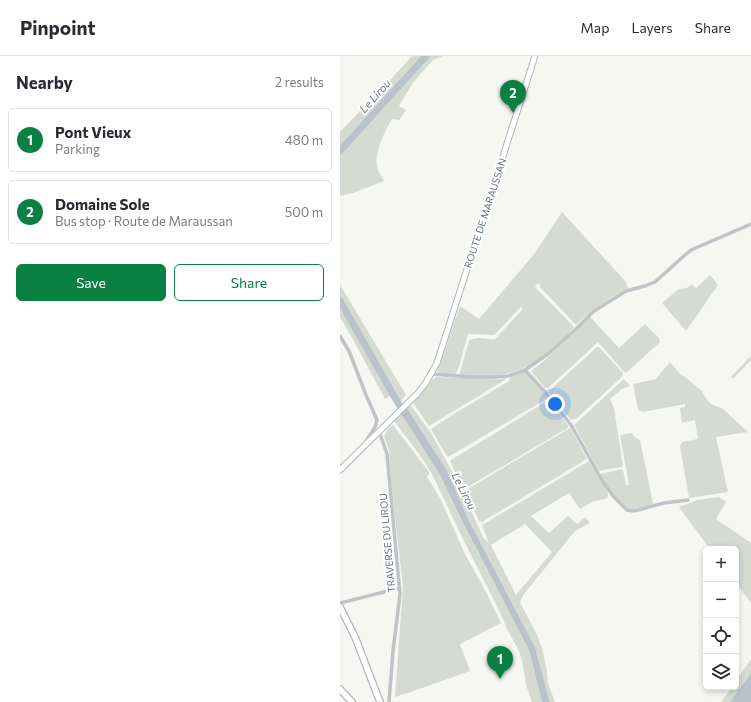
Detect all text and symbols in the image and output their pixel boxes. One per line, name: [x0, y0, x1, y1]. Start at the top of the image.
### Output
text: Pinpoint: [20, 16, 96, 39]
text: Map: [581, 19, 609, 36]
text: Layers: [631, 19, 673, 36]
text: Share: [695, 19, 731, 36]
text: Nearby: [16, 72, 73, 93]
text: 2 results: [275, 74, 324, 90]
water label: Le Lirou: [356, 76, 393, 115]
pin: 2: [500, 80, 526, 113]
text: Pont Vieux: [55, 123, 131, 141]
text: 1: [27, 132, 33, 148]
text: 480 m: [285, 132, 323, 148]
text: Parking: [55, 141, 100, 157]
street label: ROUTE DE MARAUSSAN: [462, 157, 508, 269]
text: Domaine Sole: [55, 195, 150, 213]
text: 2: [26, 204, 34, 220]
text: 500 m: [285, 204, 323, 220]
text: Bus stop · Route de Maraussan: [55, 213, 233, 229]
button: Save: [16, 264, 166, 301]
button: Share: [174, 264, 324, 301]
your location: [545, 394, 565, 414]
water label: Le Lirou: [450, 470, 479, 512]
street label: TRAVERSE DU LIROU: [377, 493, 397, 593]
map controls: [703, 546, 739, 690]
button: +: [703, 546, 739, 582]
button: −: [703, 582, 739, 618]
button: locate: [703, 618, 739, 654]
pin: 1: [487, 646, 513, 679]
button: layers: [703, 654, 739, 690]

